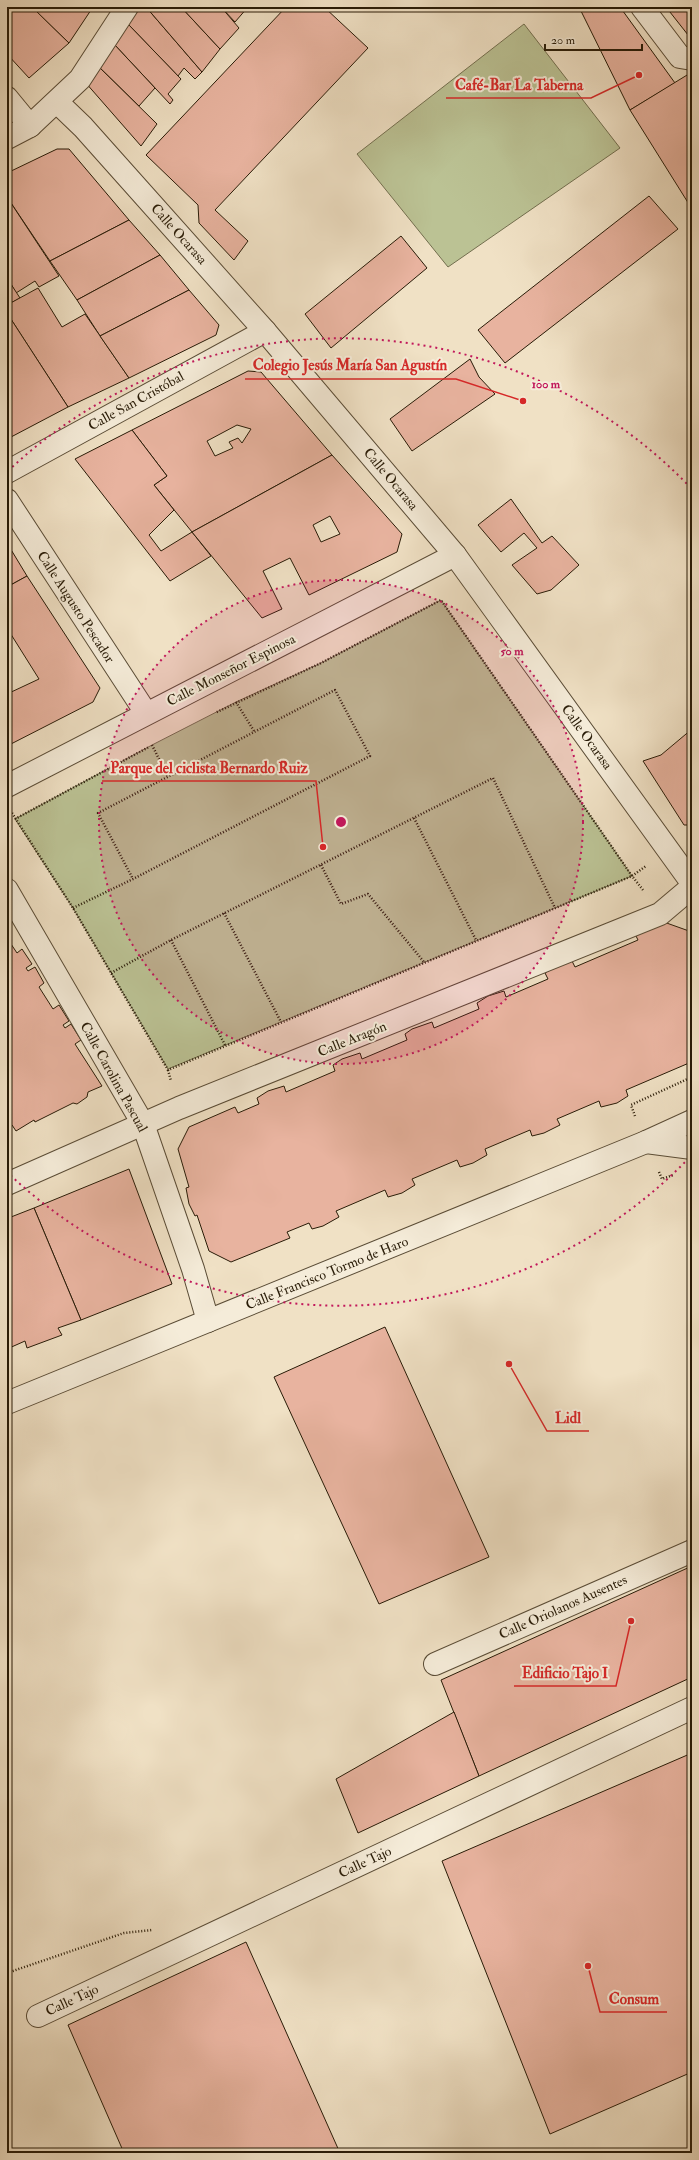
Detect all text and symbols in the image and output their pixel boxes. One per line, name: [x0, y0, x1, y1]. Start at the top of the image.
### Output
scale bar: [545, 26, 642, 52]
text: 20 m: [551, 33, 576, 48]
callout: Café-Bar La Taberna: [446, 71, 591, 98]
text: Café-Bar La Taberna: [455, 76, 584, 95]
street label: Calle Ocarasa: [147, 200, 211, 268]
callout: Colegio Jesús María San Agustín: [245, 352, 456, 379]
text: Colegio Jesús María San Agustín: [253, 356, 448, 376]
street label: Calle San Cristóbal: [85, 367, 187, 434]
text: 100 m: [532, 377, 561, 392]
street label: Calle Ocarasa: [360, 444, 422, 514]
street label: Calle Augusto Pescador: [33, 548, 119, 667]
street label: Calle Monseñor Espinosa: [164, 630, 299, 711]
text: 50 m: [500, 644, 524, 659]
street label: Calle Ocarasa: [558, 701, 616, 773]
callout: Parque del ciclista Bernardo Ruiz: [102, 754, 316, 781]
text: Parque del ciclista Bernardo Ruiz: [110, 759, 308, 779]
centre of rings: [334, 815, 348, 829]
street label: Calle Aragón: [315, 1018, 389, 1060]
street label: Calle Carolina Pascual: [77, 1019, 152, 1136]
street label: Calle Francisco Tormo de Haro: [243, 1232, 411, 1313]
callout: Lidl: [547, 1404, 589, 1431]
text: Lidl: [555, 1409, 581, 1428]
street label: Calle Oriolanos Ausentes: [496, 1571, 630, 1643]
callout: Edificio Tajo I: [514, 1659, 616, 1686]
text: Edificio Tajo I: [522, 1664, 608, 1683]
street label: Calle Tajo: [336, 1842, 394, 1882]
street label: Calle Tajo: [43, 1980, 101, 2020]
callout: Consum: [600, 1985, 667, 2012]
text: Consum: [609, 1990, 660, 2009]

